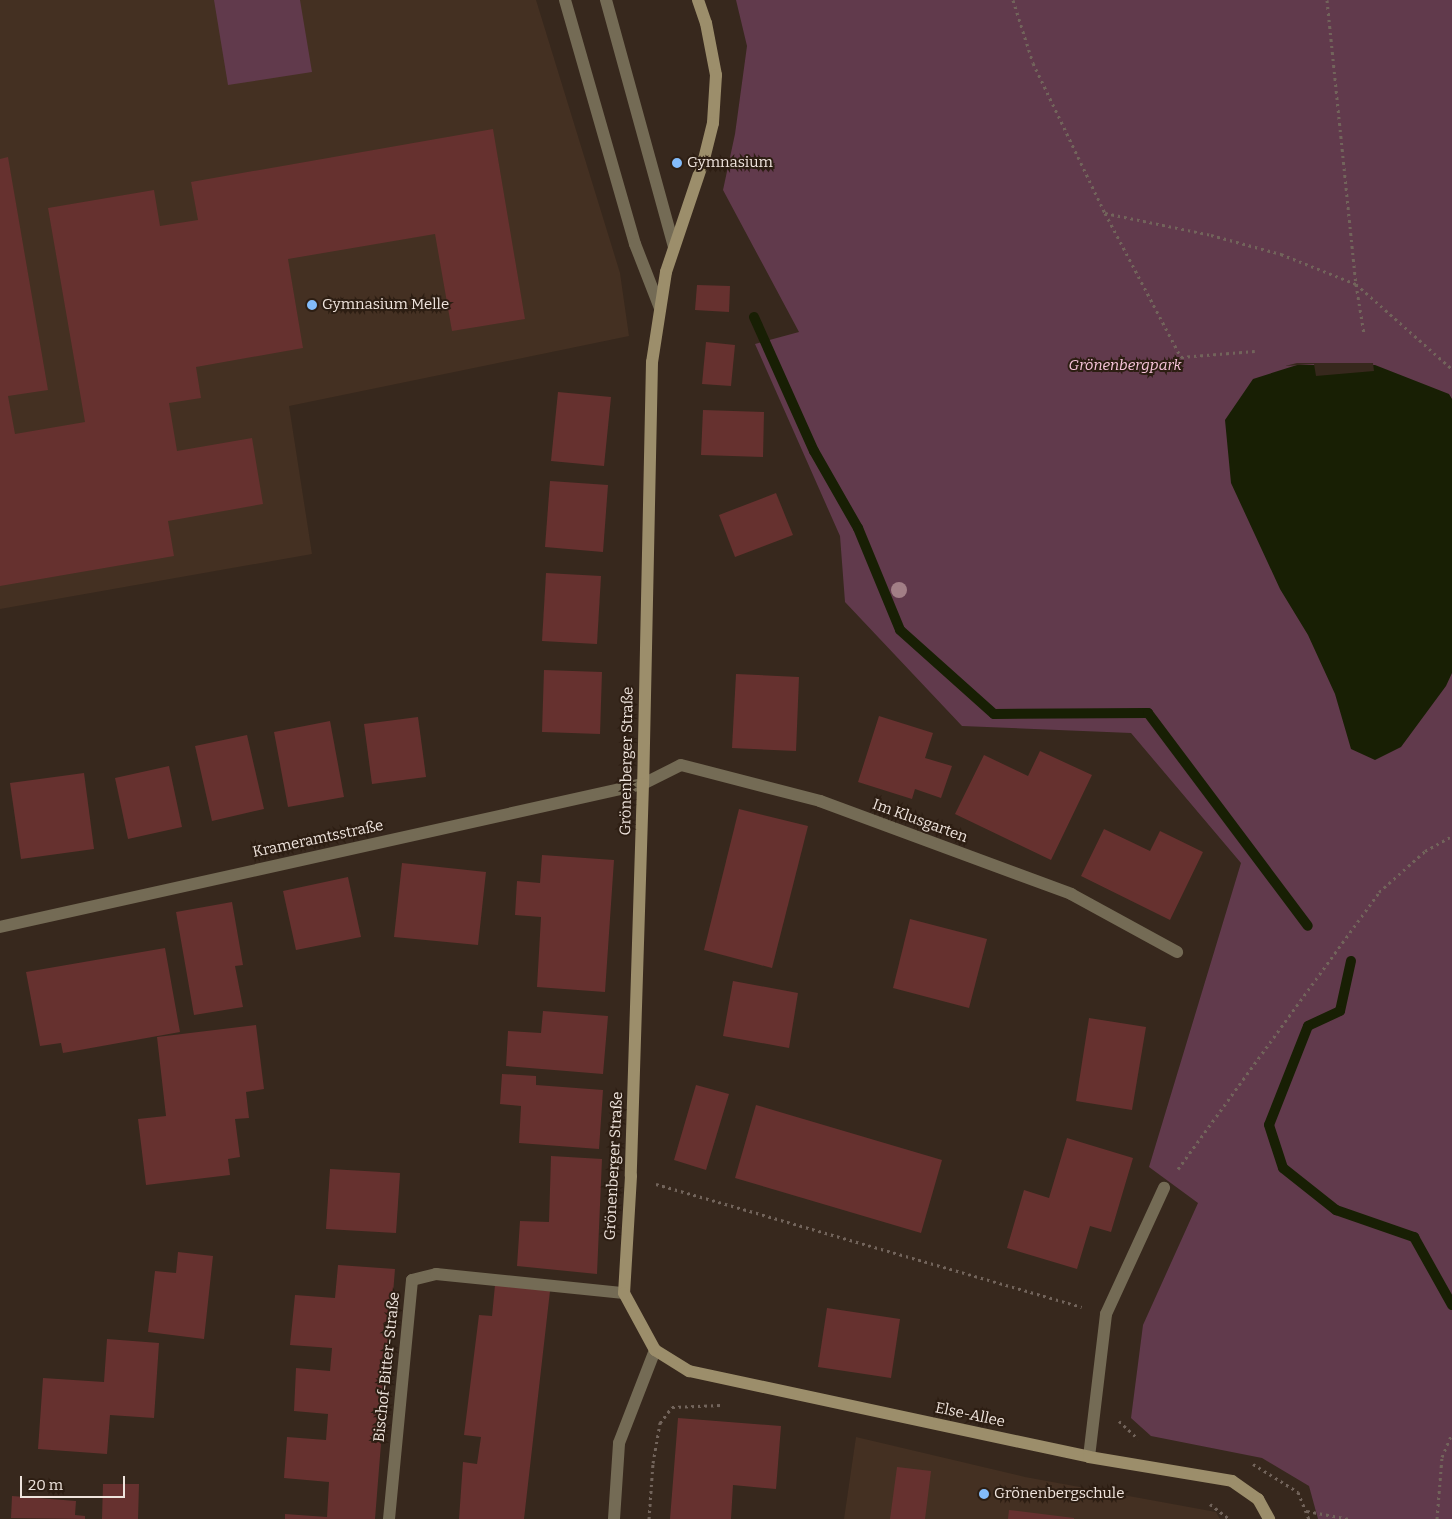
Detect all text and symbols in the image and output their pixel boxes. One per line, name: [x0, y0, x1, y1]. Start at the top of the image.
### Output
place label: Gymnasium: [687, 154, 773, 172]
marker: Gymnasium: [671, 157, 683, 169]
place label: Gymnasium Melle: [322, 296, 449, 314]
marker: Gymnasium Melle: [306, 299, 318, 311]
park label: Grönenbergpark: [1068, 357, 1182, 375]
street label: Grönenberger Straße: [617, 686, 637, 836]
street label: Im Klusgarten: [870, 795, 970, 847]
street label: Krameramtsstraße: [251, 816, 385, 862]
street label: Grönenberger Straße: [601, 1091, 627, 1241]
street label: Bischof-Bitter-Straße: [370, 1291, 404, 1443]
street label: Else-Allee: [933, 1399, 1007, 1431]
scale bar: [22, 1466, 128, 1498]
text: 20 m: [28, 1476, 63, 1494]
place label: Grönenbergschule: [994, 1485, 1124, 1503]
marker: Grönenbergschule: [978, 1488, 990, 1500]

